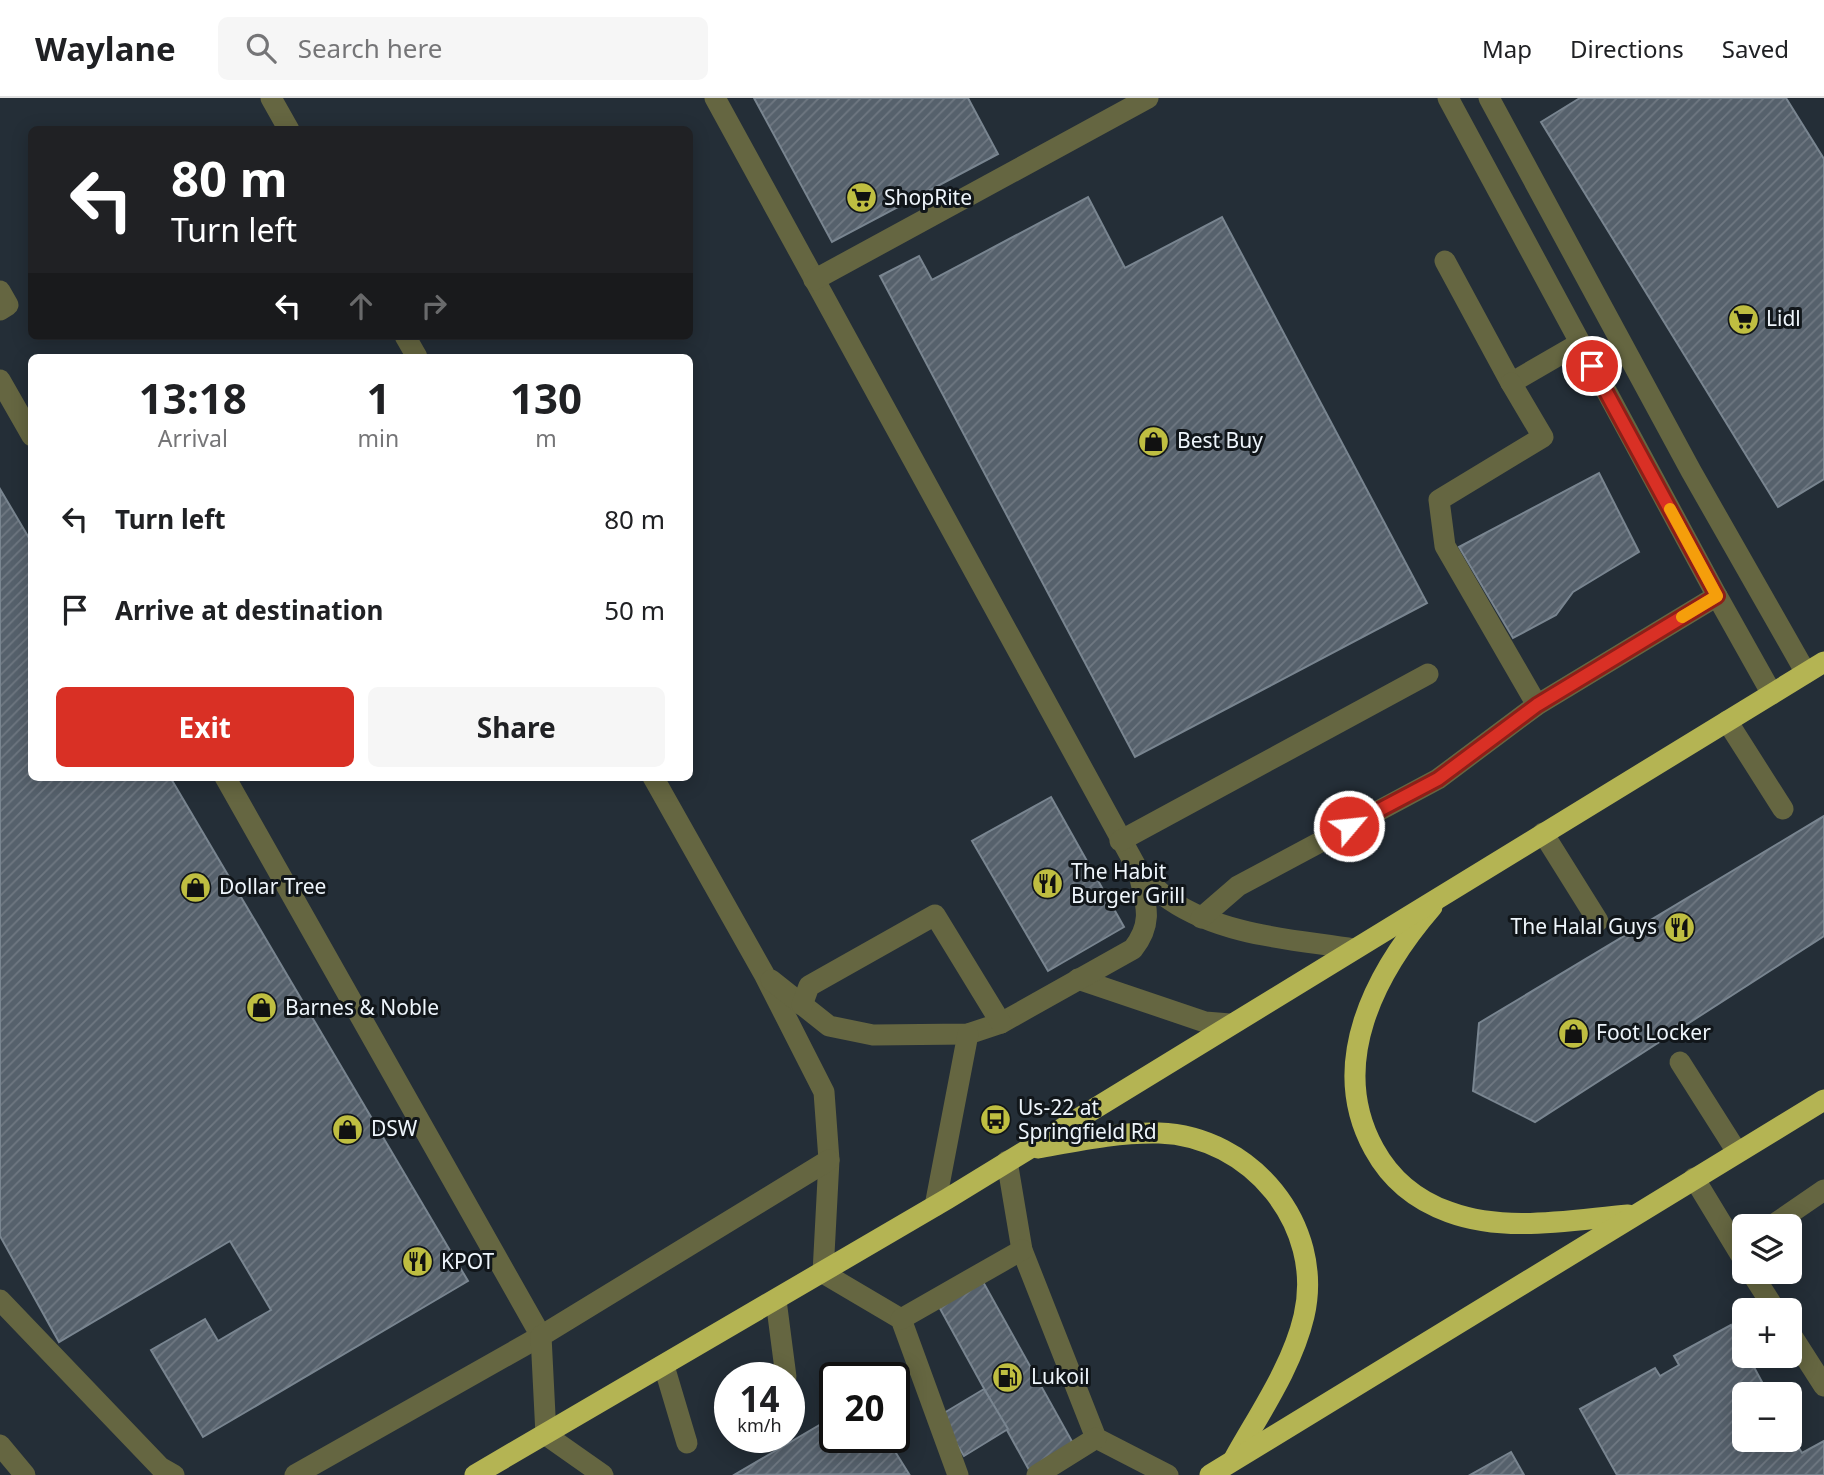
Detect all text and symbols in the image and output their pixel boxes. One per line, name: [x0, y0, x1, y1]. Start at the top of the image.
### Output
search box: [218, 17, 708, 80]
text: Waylane: [35, 26, 176, 71]
icon: search: [242, 29, 280, 67]
text: Search here: [298, 30, 442, 66]
text: Map: [1482, 32, 1532, 65]
text: Directions: [1570, 32, 1684, 65]
text: Saved: [1722, 32, 1789, 65]
text: 80 m: [171, 145, 288, 211]
icon: left: [56, 154, 147, 245]
supermarket icon: ShopRite: [844, 181, 878, 215]
place label: ShopRite: [884, 183, 972, 211]
text: Turn left: [171, 208, 297, 251]
icon: left: [269, 287, 307, 325]
icon: ahead: [342, 287, 380, 325]
icon: right: [415, 287, 453, 325]
supermarket icon: Lidl: [1726, 302, 1760, 336]
place label: Lidl: [1766, 304, 1801, 332]
pin: [1562, 336, 1622, 396]
icon: arrive: [1573, 347, 1611, 385]
text: 13:18: [139, 369, 247, 426]
text: 1: [366, 369, 390, 426]
text: 130: [510, 369, 582, 426]
text: Arrival: [158, 422, 228, 454]
text: min: [358, 422, 399, 454]
text: m: [535, 422, 557, 454]
shop icon: Best Buy: [1137, 424, 1171, 458]
place label: Best Buy: [1177, 426, 1263, 454]
icon: left: [56, 500, 94, 538]
text: Turn left: [115, 501, 226, 537]
text: 80 m: [604, 501, 665, 537]
icon: arrive: [56, 591, 94, 629]
text: Arrive at destination: [115, 592, 384, 628]
text: 50 m: [604, 592, 665, 628]
button: Exit: [56, 687, 354, 767]
button: Share: [368, 687, 665, 767]
position arrow: [1312, 789, 1386, 863]
place label: The Habit Burger Grill: [1071, 857, 1185, 909]
restaurant icon: The Habit Burger Grill: [1031, 867, 1065, 901]
shop icon: Dollar Tree: [179, 870, 213, 904]
place label: Dollar Tree: [219, 872, 326, 900]
restaurant icon: The Halal Guys: [1663, 910, 1697, 944]
place label: The Halal Guys: [1511, 912, 1657, 940]
shop icon: Barnes & Noble: [245, 991, 279, 1025]
place label: Barnes & Noble: [285, 993, 439, 1021]
shop icon: Foot Locker: [1556, 1016, 1590, 1050]
place label: Foot Locker: [1596, 1018, 1711, 1046]
place label: Us-22 at Springfield Rd: [1018, 1093, 1157, 1145]
bus stop icon: Us-22 at Springfield Rd: [978, 1103, 1012, 1137]
shop icon: DSW: [331, 1112, 365, 1146]
place label: DSW: [371, 1114, 418, 1142]
map controls: [1732, 1214, 1802, 1452]
button: layers: [1732, 1214, 1802, 1284]
restaurant icon: KPOT: [401, 1245, 435, 1279]
place label: KPOT: [441, 1247, 494, 1275]
button: +: [1732, 1298, 1802, 1368]
fuel station icon: Lukoil: [991, 1360, 1025, 1394]
speed limit sign: 20: [819, 1362, 910, 1453]
place label: Lukoil: [1031, 1362, 1090, 1390]
text: 14: [739, 1375, 780, 1422]
button: −: [1732, 1382, 1802, 1452]
text: km/h: [737, 1413, 782, 1437]

